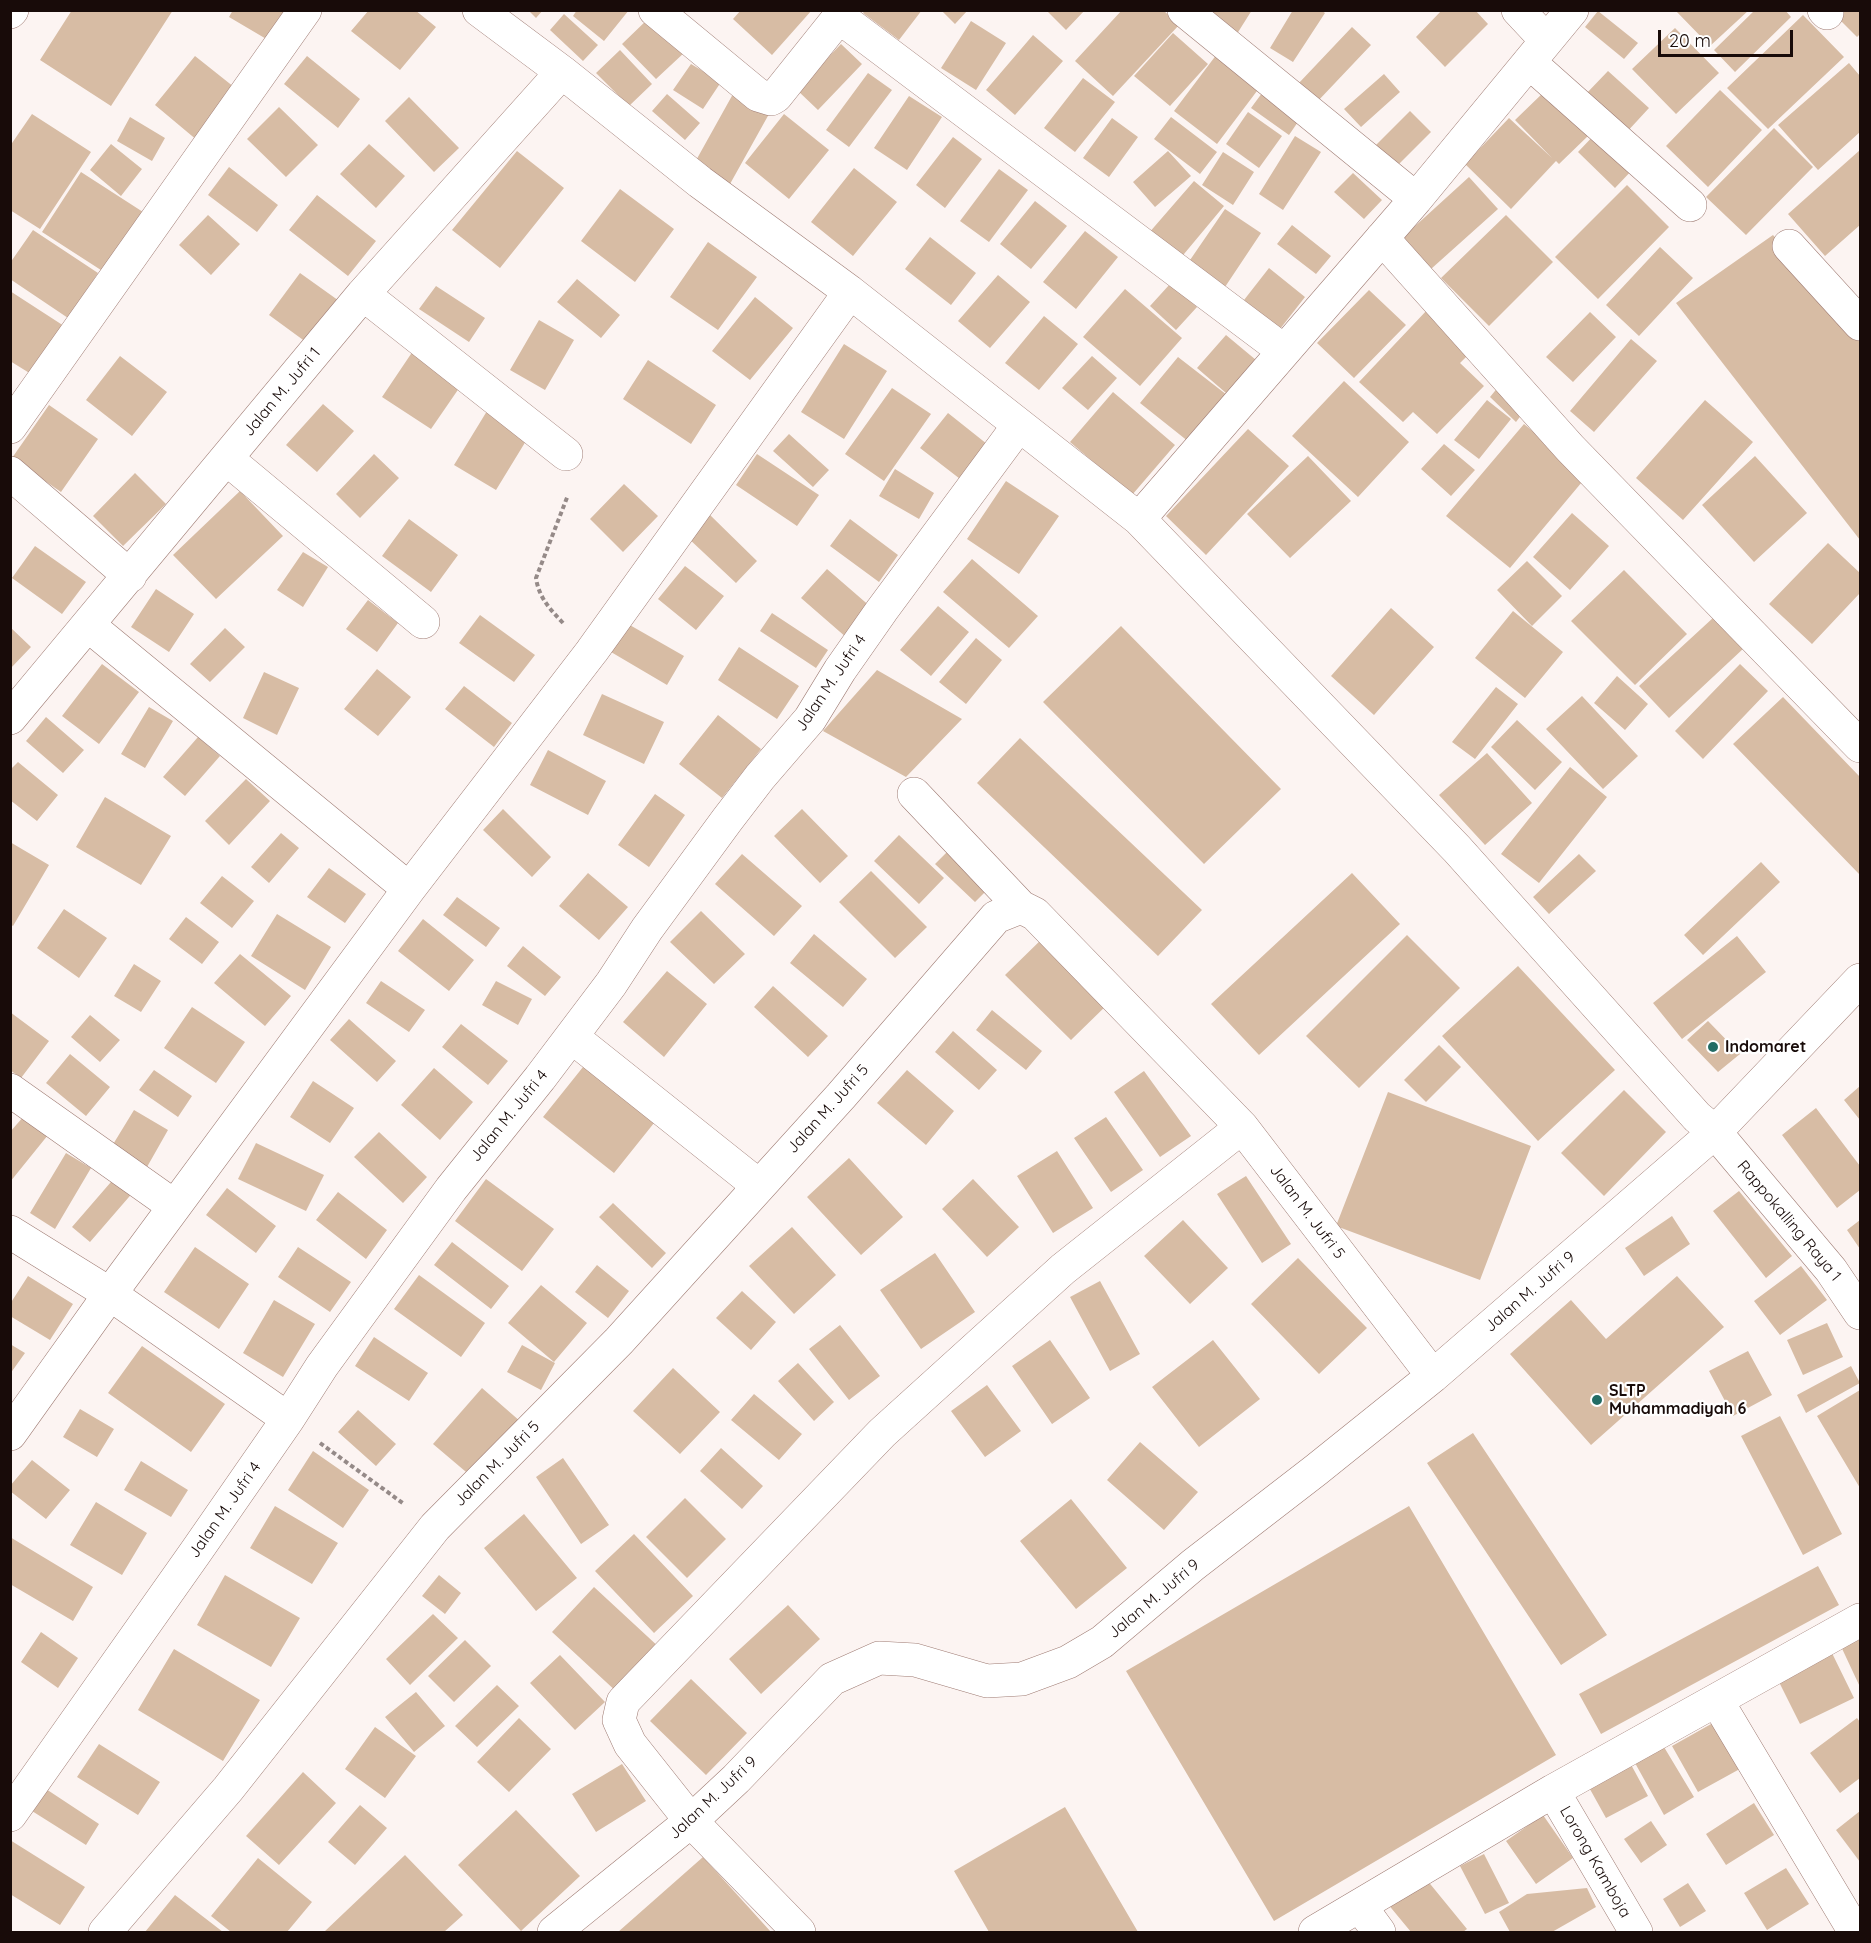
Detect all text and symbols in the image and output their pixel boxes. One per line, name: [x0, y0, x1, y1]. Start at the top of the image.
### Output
scale bar: [1661, 18, 1796, 56]
text: 20 m: [1669, 29, 1711, 52]
street label: Jalan M. Jufri 1: [239, 344, 325, 440]
street label: Jalan M. Jufri 4: [792, 631, 870, 735]
place label: Indomaret: [1725, 1037, 1806, 1057]
marker: Indomaret: [1706, 1040, 1720, 1054]
street label: Jalan M. Jufri 5: [783, 1061, 873, 1157]
street label: Jalan M. Jufri 4: [466, 1066, 552, 1166]
street label: Rappokalling Raya 1: [1733, 1157, 1845, 1285]
street label: Jalan M. Jufri 5: [1265, 1161, 1349, 1263]
street label: Jalan M. Jufri 9: [1481, 1248, 1579, 1336]
place label: SLTP Muhammadiyah 6: [1609, 1381, 1746, 1419]
marker: SLTP Muhammadiyah 6: [1590, 1393, 1604, 1407]
street label: Jalan M. Jufri 5: [450, 1417, 544, 1511]
street label: Jalan M. Jufri 4: [185, 1458, 265, 1562]
street label: Jalan M. Jufri 9: [1104, 1555, 1204, 1643]
street label: Jalan M. Jufri 9: [665, 1752, 761, 1844]
street label: Lorong Kamboja: [1555, 1803, 1635, 1921]

